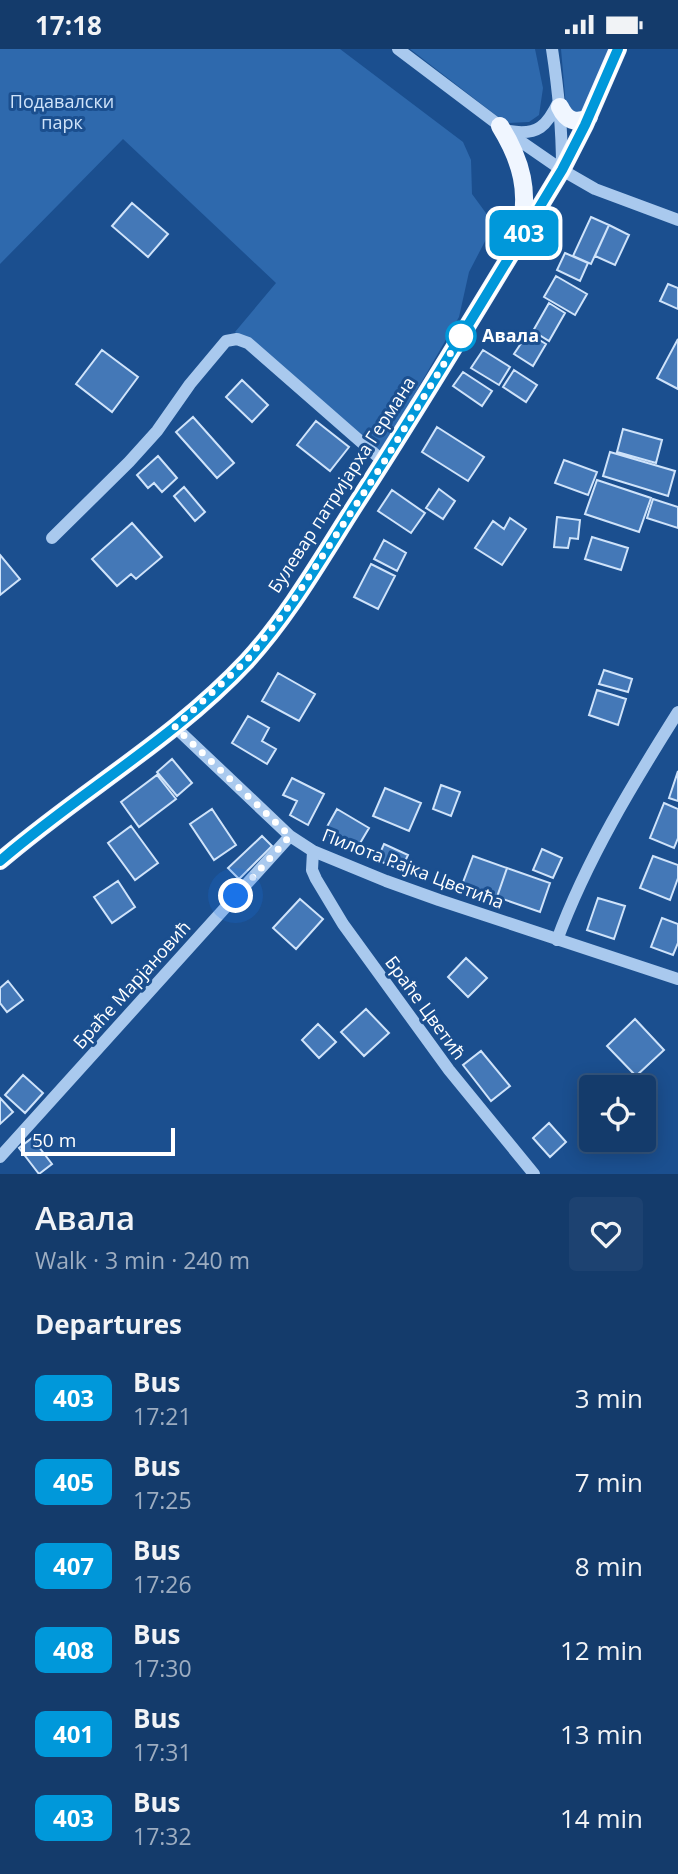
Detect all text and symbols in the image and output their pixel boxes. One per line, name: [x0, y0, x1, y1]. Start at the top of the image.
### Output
text: 17:18: [35, 7, 102, 43]
park label: Подавалски парк: [10, 89, 114, 134]
line badge: 403: [484, 210, 564, 256]
text: 403: [503, 216, 545, 249]
marker: Авала: [446, 321, 476, 351]
place label: Авала: [482, 323, 539, 347]
street label: Булевар патријарха Германа: [262, 372, 420, 597]
street label: Пилота Рајка Цветића: [319, 822, 508, 914]
your location: [218, 878, 253, 913]
street label: Браће Марјановић: [67, 915, 195, 1054]
street label: Браће Цветић: [380, 951, 472, 1064]
map controls: [579, 1075, 656, 1152]
button: locate: [579, 1075, 656, 1152]
scale bar: [21, 1125, 175, 1157]
text: 50 m: [32, 1127, 76, 1153]
text: Авала: [35, 1195, 135, 1240]
button: heart: [569, 1197, 643, 1271]
text: Walk · 3 min · 240 m: [35, 1244, 250, 1276]
text: Departures: [35, 1306, 182, 1342]
text: Bus: [133, 1364, 180, 1400]
text: 3 min: [575, 1380, 643, 1416]
text: 403: [53, 1381, 94, 1414]
text: 17:21: [133, 1400, 192, 1432]
text: Bus: [133, 1448, 180, 1484]
text: 7 min: [575, 1464, 643, 1500]
text: 405: [53, 1465, 94, 1498]
text: 17:25: [133, 1484, 192, 1516]
text: Bus: [133, 1532, 180, 1568]
text: 8 min: [575, 1548, 643, 1584]
text: 407: [53, 1549, 94, 1582]
text: 17:26: [133, 1568, 192, 1600]
text: Bus: [133, 1616, 180, 1652]
text: 12 min: [560, 1632, 643, 1668]
text: 408: [53, 1633, 94, 1666]
text: 17:30: [133, 1652, 192, 1684]
text: Bus: [133, 1700, 180, 1736]
text: 13 min: [560, 1716, 643, 1752]
text: 401: [53, 1717, 94, 1750]
text: 17:31: [133, 1736, 192, 1768]
text: Bus: [133, 1784, 180, 1820]
text: 14 min: [560, 1800, 643, 1836]
text: 403: [53, 1801, 94, 1834]
text: 17:32: [133, 1820, 192, 1852]

